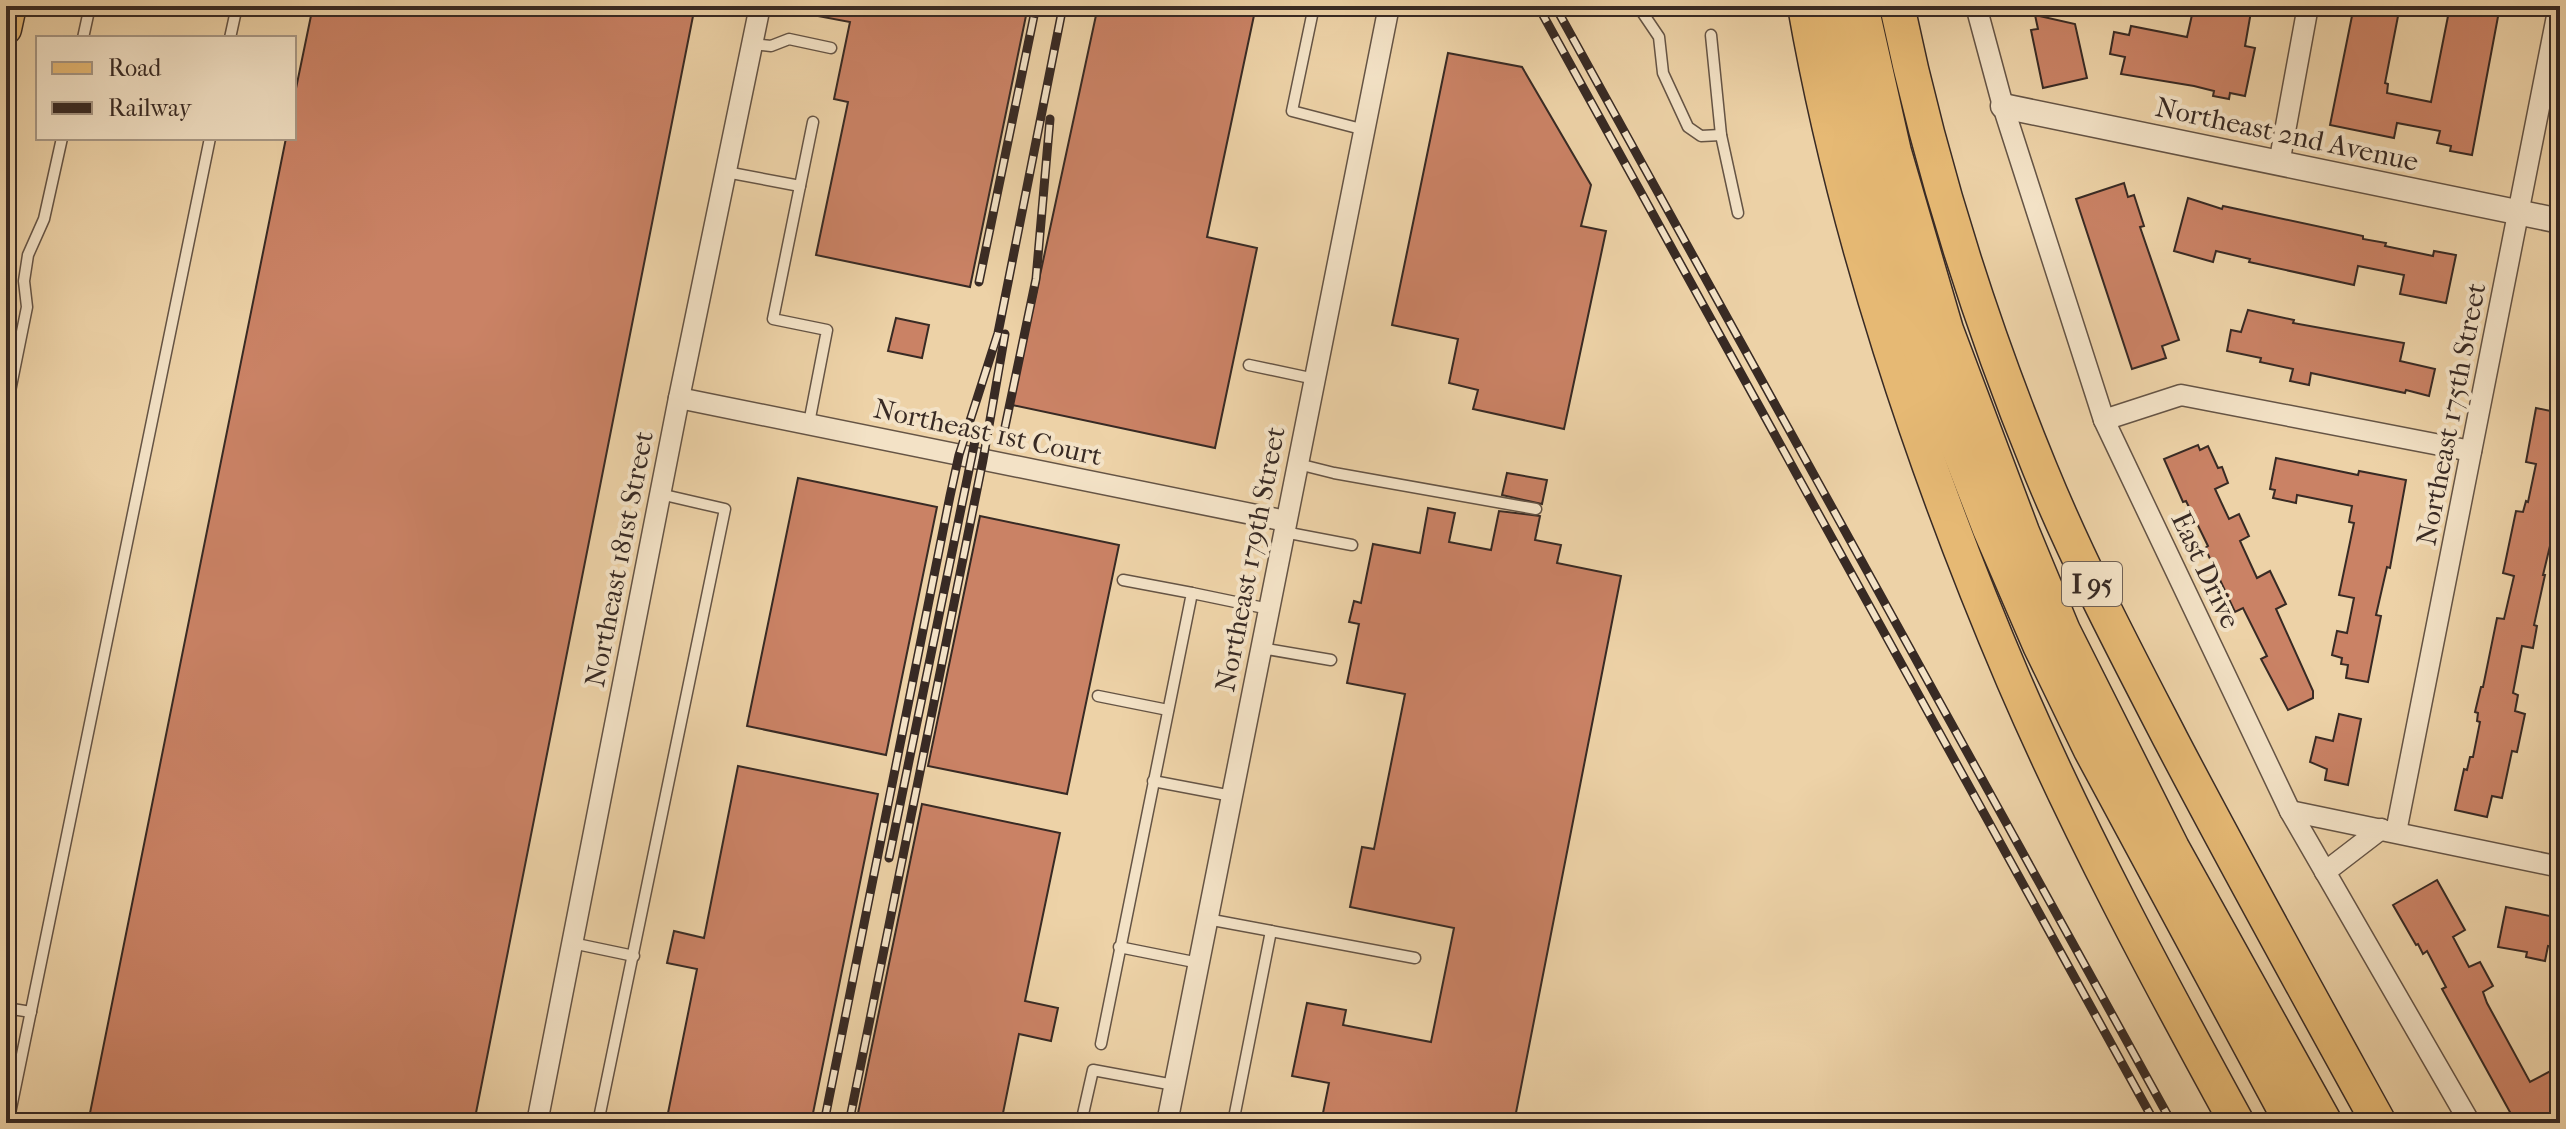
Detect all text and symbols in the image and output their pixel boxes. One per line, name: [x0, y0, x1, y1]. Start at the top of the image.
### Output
legend: [36, 36, 296, 140]
text: Road: [108, 54, 162, 82]
street label: Northeast 2nd Avenue: [2153, 90, 2421, 178]
text: Railway: [108, 94, 193, 122]
street label: Northeast 175th Street: [2409, 280, 2493, 548]
street label: Northeast 1st Court: [871, 392, 1105, 472]
street label: Northeast 179th Street: [1208, 424, 1292, 694]
street label: Northeast 181st Street: [578, 428, 660, 690]
street label: East Drive: [2165, 506, 2247, 634]
road number: I 95: [2062, 562, 2122, 606]

